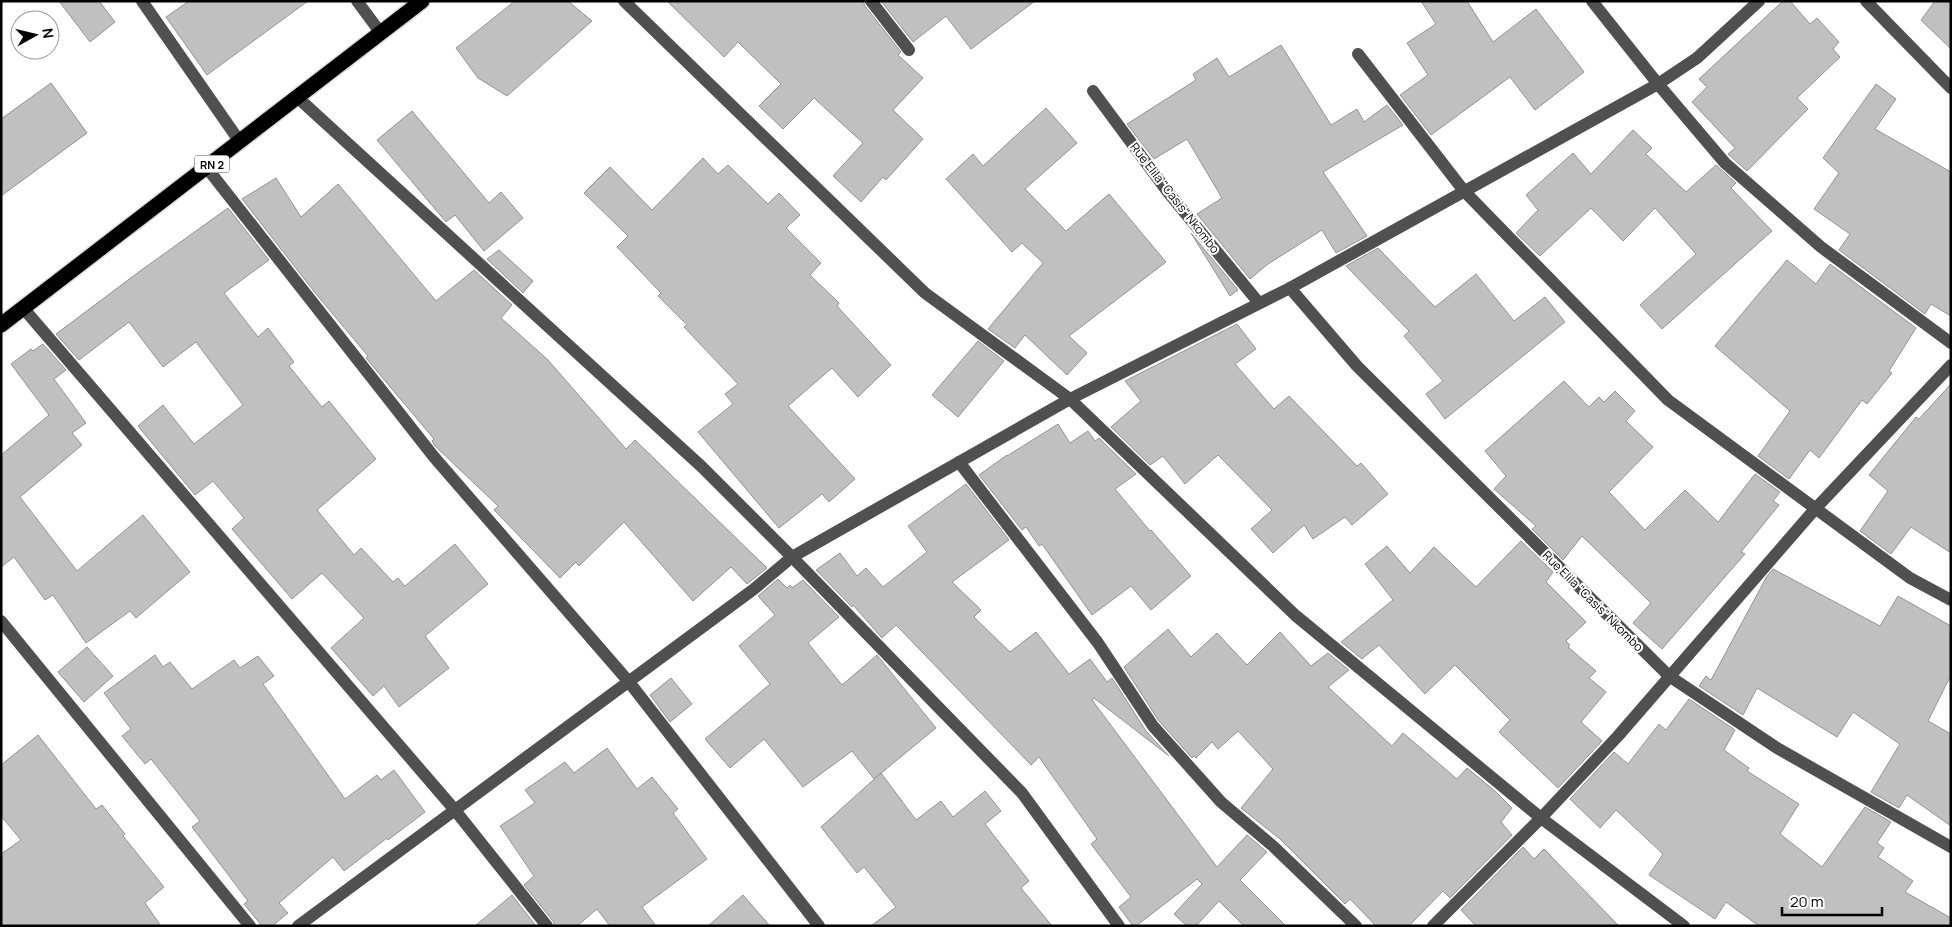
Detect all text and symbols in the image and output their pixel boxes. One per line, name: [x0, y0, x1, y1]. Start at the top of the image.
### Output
north arrow: [10, 10, 60, 60]
text: N: [38, 27, 58, 39]
street label: Rue Elila "Casis" Nkombo: [1126, 139, 1224, 257]
road number: RN 2: [194, 156, 230, 172]
street label: Rue Elila "Casis" Nkombo: [1539, 547, 1647, 655]
scale bar: [1782, 884, 1882, 916]
text: 20 m: [1790, 891, 1823, 912]

